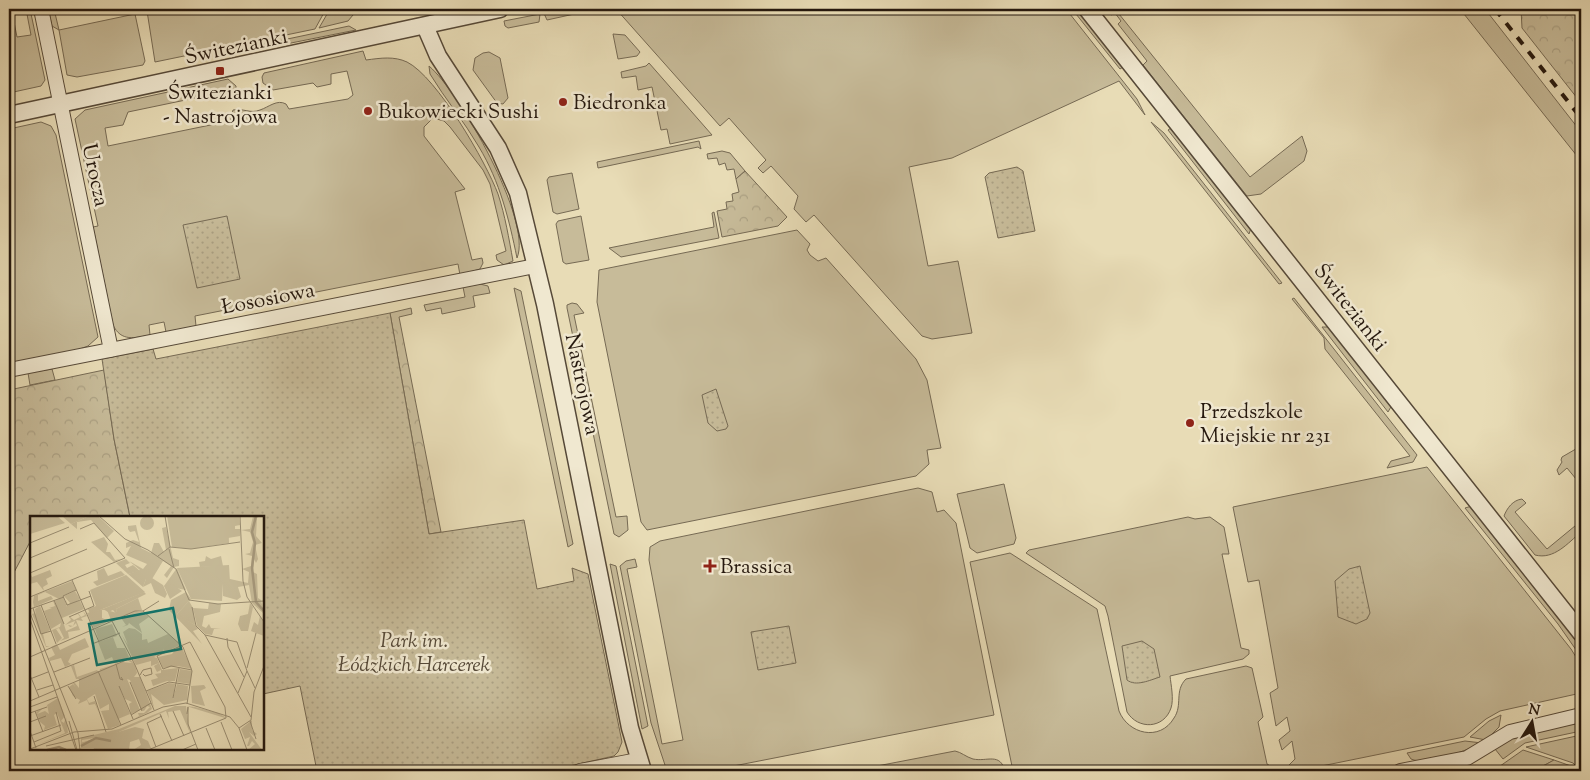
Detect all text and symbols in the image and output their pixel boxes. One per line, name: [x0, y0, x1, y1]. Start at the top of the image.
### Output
street label: Świtezianki: [182, 22, 291, 73]
marker: Świtezianki - Nastrojowa: [214, 65, 226, 77]
place label: Świtezianki - Nastrojowa: [163, 79, 278, 133]
place label: Biedronka: [573, 89, 667, 119]
marker: Biedronka: [557, 96, 569, 108]
place label: Bukowiecki Sushi: [378, 98, 539, 128]
marker: Bukowiecki Sushi: [362, 105, 374, 117]
street label: Urocza: [73, 141, 115, 210]
street label: Świtezianki: [1305, 258, 1393, 359]
street label: Łososiowa: [219, 276, 318, 324]
street label: Nastrojowa: [556, 331, 606, 438]
place label: Przedszkole Miejskie nr 231: [1200, 398, 1330, 452]
marker: Przedszkole Miejskie nr 231: [1184, 417, 1196, 429]
inset map: [30, 516, 264, 750]
place label: Brassica: [720, 553, 793, 583]
marker: Brassica: [704, 560, 716, 572]
park label: Park im. Łódzkich Harcerek: [338, 627, 491, 681]
north arrow: [1508, 698, 1558, 748]
text: N: [1527, 700, 1541, 722]

